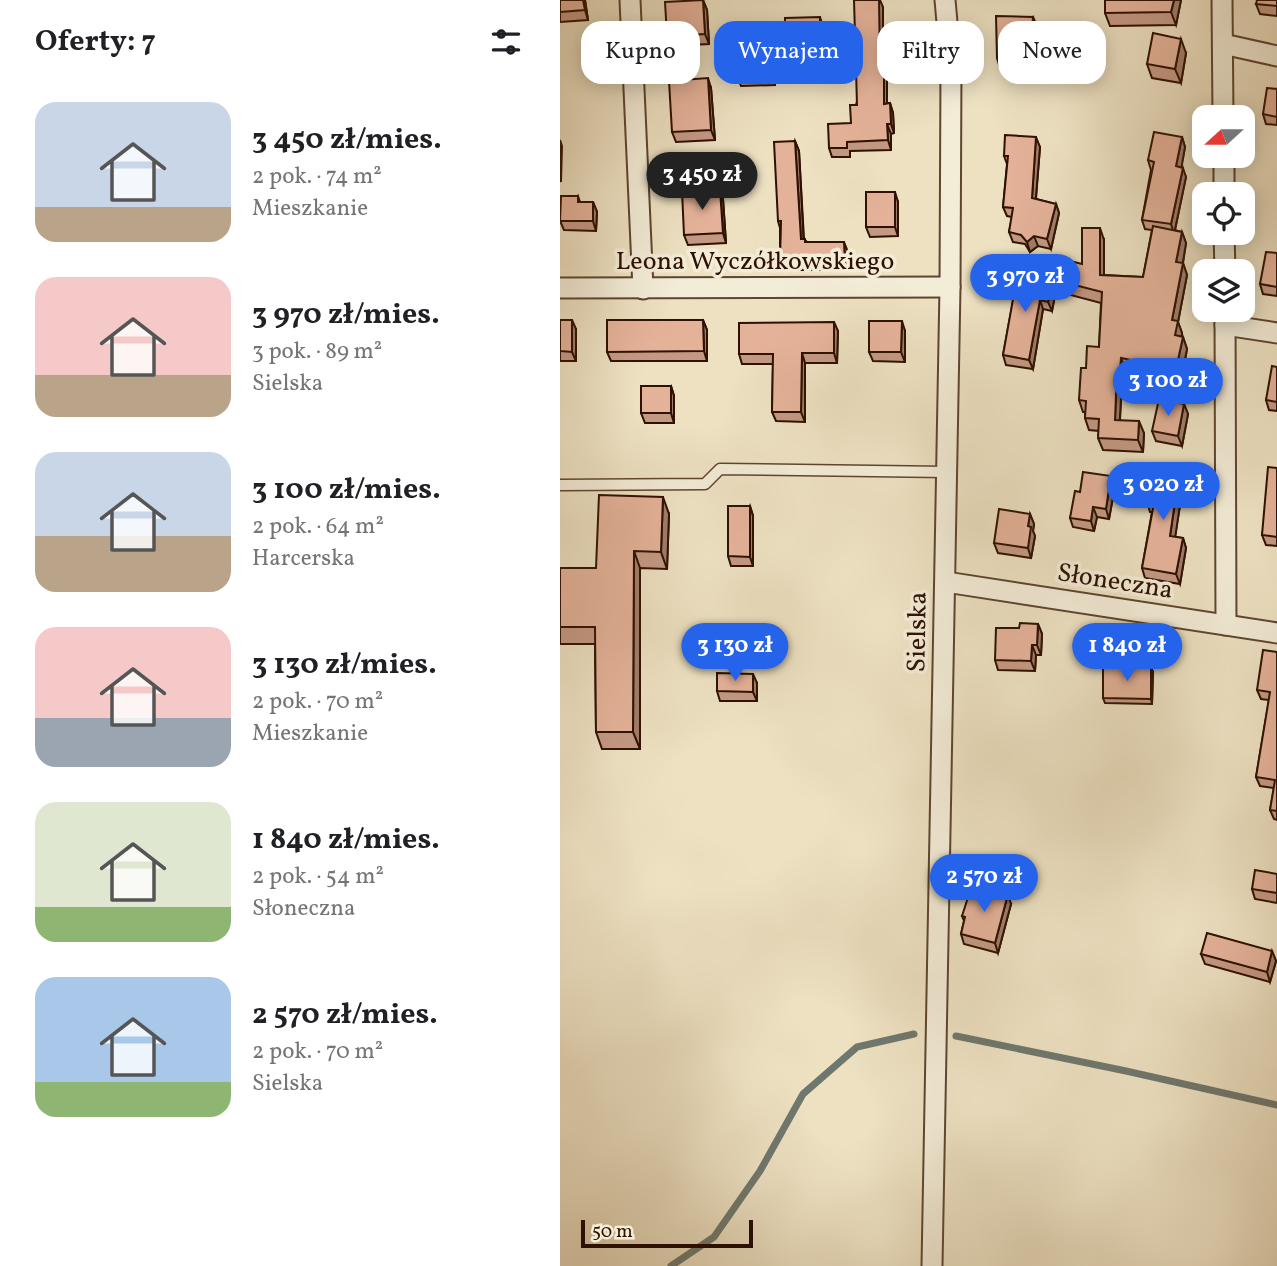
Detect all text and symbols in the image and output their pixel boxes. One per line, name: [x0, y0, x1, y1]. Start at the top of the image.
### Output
text: Oferty: 7: [35, 21, 156, 63]
chip: Kupno: [581, 21, 700, 84]
chip: Wynajem: [714, 21, 863, 84]
chip: Filtry: [877, 21, 984, 84]
chip: Nowe: [998, 21, 1106, 84]
icon: filters: [487, 23, 525, 61]
north arrow: [1192, 105, 1255, 168]
map controls: [1192, 105, 1255, 322]
text: 3 450 zł/mies.: [252, 119, 442, 161]
icon: home: [91, 130, 175, 214]
pin: 3 450 zł: [630, 152, 774, 212]
text: 3 450 zł: [662, 159, 742, 191]
text: 2 pok. · 74 m²: [252, 161, 382, 193]
button: locate: [1192, 182, 1255, 245]
text: Mieszkanie: [252, 193, 368, 225]
street label: Leona Wyczółkowskiego: [616, 244, 894, 280]
pin: 3 970 zł: [953, 254, 1097, 314]
button: layers: [1192, 259, 1255, 322]
text: 3 970 zł: [986, 261, 1064, 293]
text: 3 970 zł/mies.: [252, 294, 440, 336]
icon: home: [91, 305, 175, 389]
text: 3 pok. · 89 m²: [252, 336, 382, 368]
pin: 3 100 zł: [1096, 358, 1240, 418]
text: 3 100 zł: [1129, 365, 1207, 397]
text: Sielska: [252, 368, 323, 400]
pin: 3 020 zł: [1091, 462, 1235, 522]
text: 3 100 zł/mies.: [252, 469, 441, 511]
text: 3 020 zł: [1123, 469, 1203, 501]
icon: home: [91, 480, 175, 564]
text: 2 pok. · 64 m²: [252, 511, 384, 543]
text: Harcerska: [252, 543, 355, 575]
street label: Słoneczna: [1054, 555, 1176, 609]
street label: Sielska: [899, 591, 937, 673]
pin: 3 130 zł: [663, 624, 807, 683]
pin: 1 840 zł: [1055, 624, 1199, 683]
text: 3 130 zł: [697, 630, 773, 662]
text: 1 840 zł: [1088, 630, 1166, 662]
text: 3 130 zł/mies.: [252, 644, 437, 686]
icon: home: [91, 655, 175, 739]
text: 2 pok. · 70 m²: [252, 686, 383, 718]
text: Mieszkanie: [252, 718, 368, 750]
text: 1 840 zł/mies.: [252, 819, 440, 861]
icon: home: [91, 830, 175, 914]
pin: 2 570 zł: [912, 855, 1056, 914]
text: 2 pok. · 54 m²: [252, 861, 384, 893]
text: 2 570 zł: [946, 861, 1022, 893]
text: Słoneczna: [252, 893, 355, 925]
text: 2 570 zł/mies.: [252, 994, 438, 1036]
icon: home: [91, 1005, 175, 1089]
text: 2 pok. · 70 m²: [252, 1036, 383, 1068]
text: Sielska: [252, 1068, 323, 1100]
scale bar: [581, 1217, 752, 1249]
text: 50 m: [592, 1219, 633, 1245]

